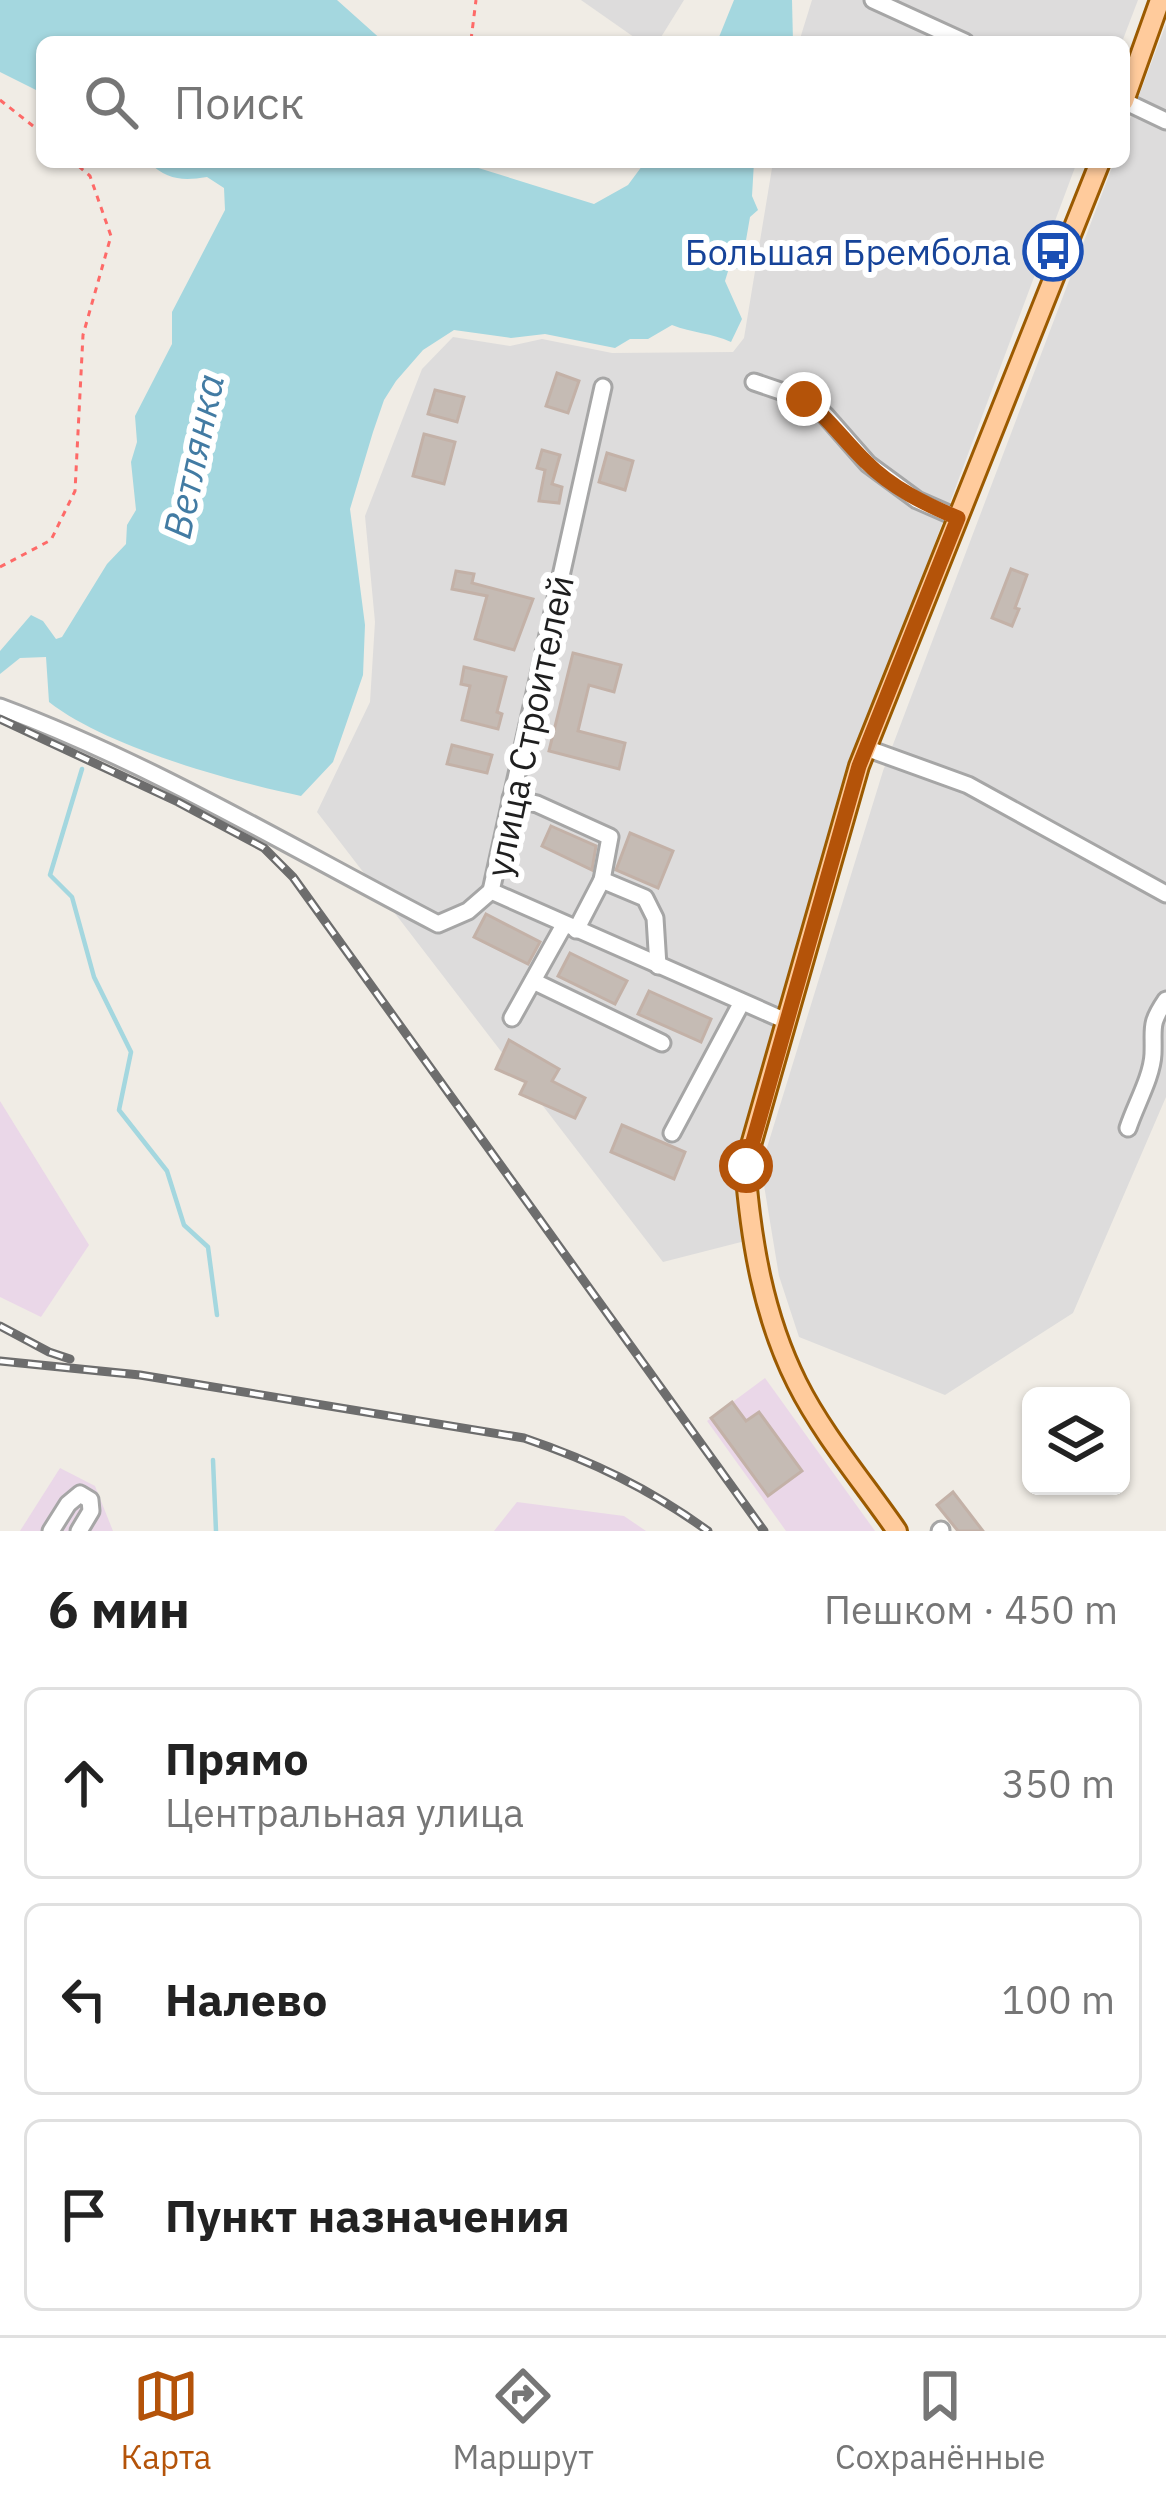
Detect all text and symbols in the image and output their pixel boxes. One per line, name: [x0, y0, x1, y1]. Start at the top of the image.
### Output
search box: [36, 36, 1130, 168]
icon: search: [78, 69, 144, 135]
text: Поиск: [174, 73, 304, 131]
bus stop icon: Большая Брембола: [1022, 220, 1084, 282]
place label: Большая Брембола: [685, 228, 1011, 275]
water label: Ветлянка: [151, 369, 235, 543]
route end: [777, 372, 831, 426]
street label: улица Строителей: [474, 571, 584, 881]
route start: [719, 1139, 773, 1193]
map controls: [1022, 1387, 1130, 1495]
button: layers: [1022, 1387, 1130, 1495]
text: 6 мин: [48, 1576, 190, 1642]
text: Пешком · 450 m: [824, 1584, 1118, 1635]
text: Прямо: [165, 1729, 309, 1787]
icon: ahead: [51, 1750, 117, 1816]
text: 350 m: [1002, 1758, 1115, 1809]
text: Центральная улица: [165, 1787, 524, 1838]
icon: left: [51, 1966, 117, 2032]
text: Налево: [165, 1970, 327, 2028]
text: 100 m: [1002, 1974, 1115, 2025]
icon: arrive: [51, 2182, 117, 2248]
text: Пункт назначения: [165, 2186, 570, 2244]
tab: Карта: [121, 2363, 211, 2478]
tab: Маршрут: [453, 2363, 594, 2478]
tab: Сохранённые: [835, 2363, 1045, 2478]

